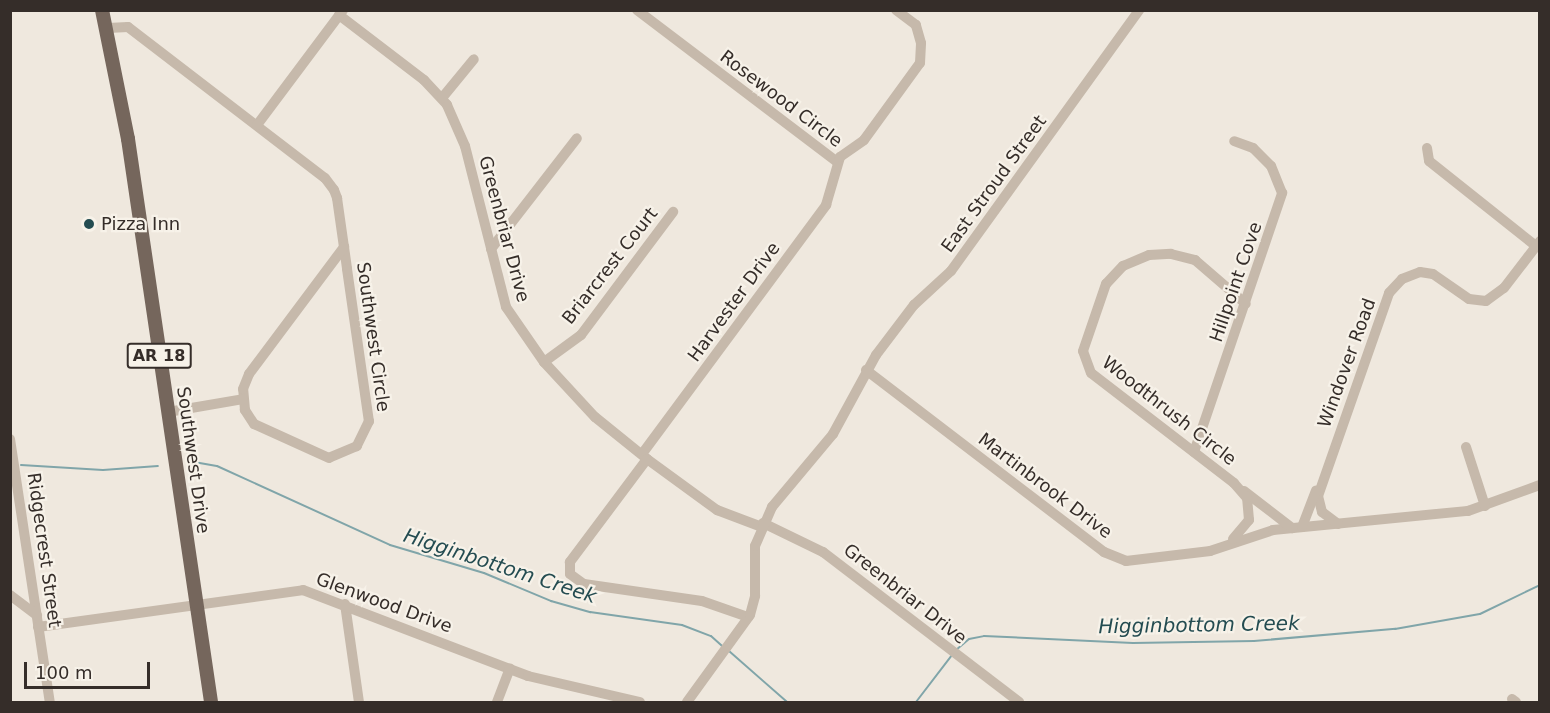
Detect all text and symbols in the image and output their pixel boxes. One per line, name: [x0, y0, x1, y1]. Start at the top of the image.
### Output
street label: Rosewood Circle: [716, 46, 846, 152]
street label: East Stroud Street: [937, 111, 1051, 257]
street label: Greenbriar Drive: [474, 154, 534, 304]
street label: Briarcrest Court: [558, 203, 662, 329]
place label: Pizza Inn: [101, 213, 180, 235]
marker: Pizza Inn: [82, 217, 96, 231]
street label: Hillpoint Cove: [1205, 219, 1267, 345]
street label: Harvester Drive: [683, 238, 785, 366]
street label: Southwest Circle: [352, 261, 394, 413]
street label: Windover Road: [1314, 295, 1380, 431]
road number: AR 18: [126, 343, 192, 369]
street label: Woodthrush Circle: [1098, 352, 1240, 470]
street label: Southwest Drive: [172, 385, 214, 535]
street label: Martinbrook Drive: [974, 429, 1116, 543]
street label: Ridgecrest Street: [22, 471, 66, 629]
water label: Higginbottom Creek: [401, 523, 599, 609]
street label: Greenbriar Drive: [839, 539, 971, 649]
street label: Glenwood Drive: [313, 568, 455, 638]
water label: Higginbottom Creek: [1098, 611, 1300, 639]
scale bar: [27, 650, 153, 688]
text: 100 m: [35, 662, 93, 683]

